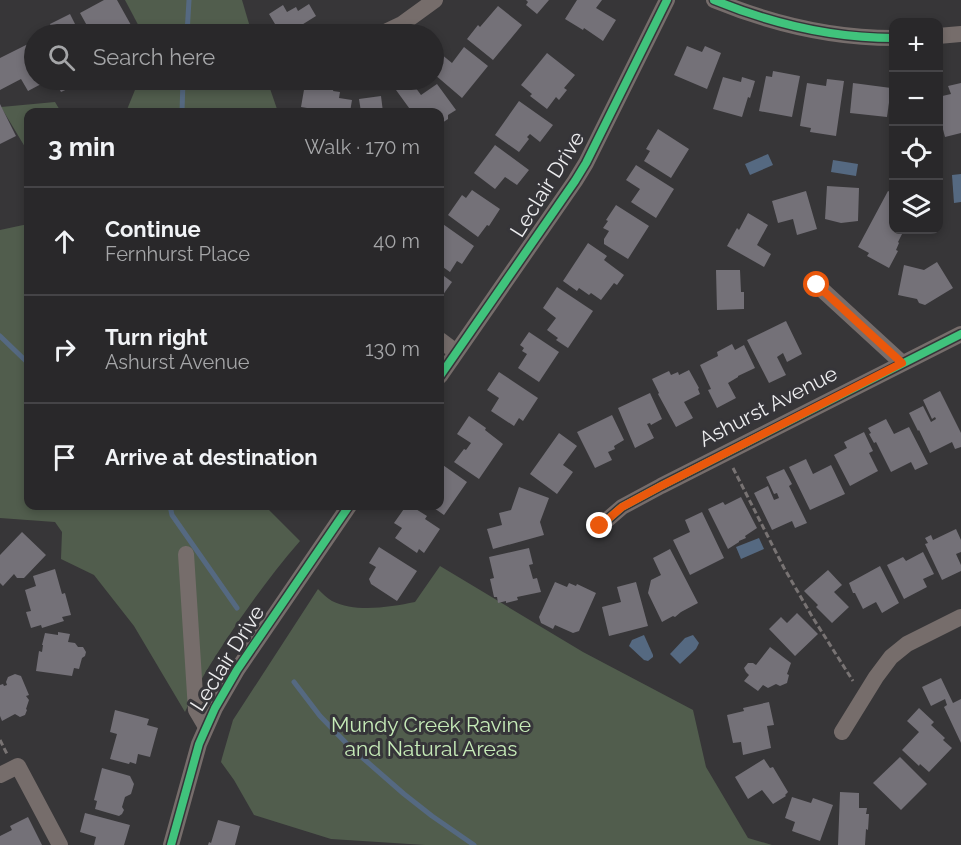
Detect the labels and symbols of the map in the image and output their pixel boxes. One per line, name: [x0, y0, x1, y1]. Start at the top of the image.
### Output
street label: Leclair Drive: [505, 127, 589, 241]
route start: [803, 271, 829, 297]
street label: Ashurst Avenue: [695, 360, 841, 452]
route end: [586, 512, 612, 538]
street label: Leclair Drive: [185, 601, 269, 715]
park label: Mundy Creek Ravine and Natural Areas: [331, 712, 531, 761]

